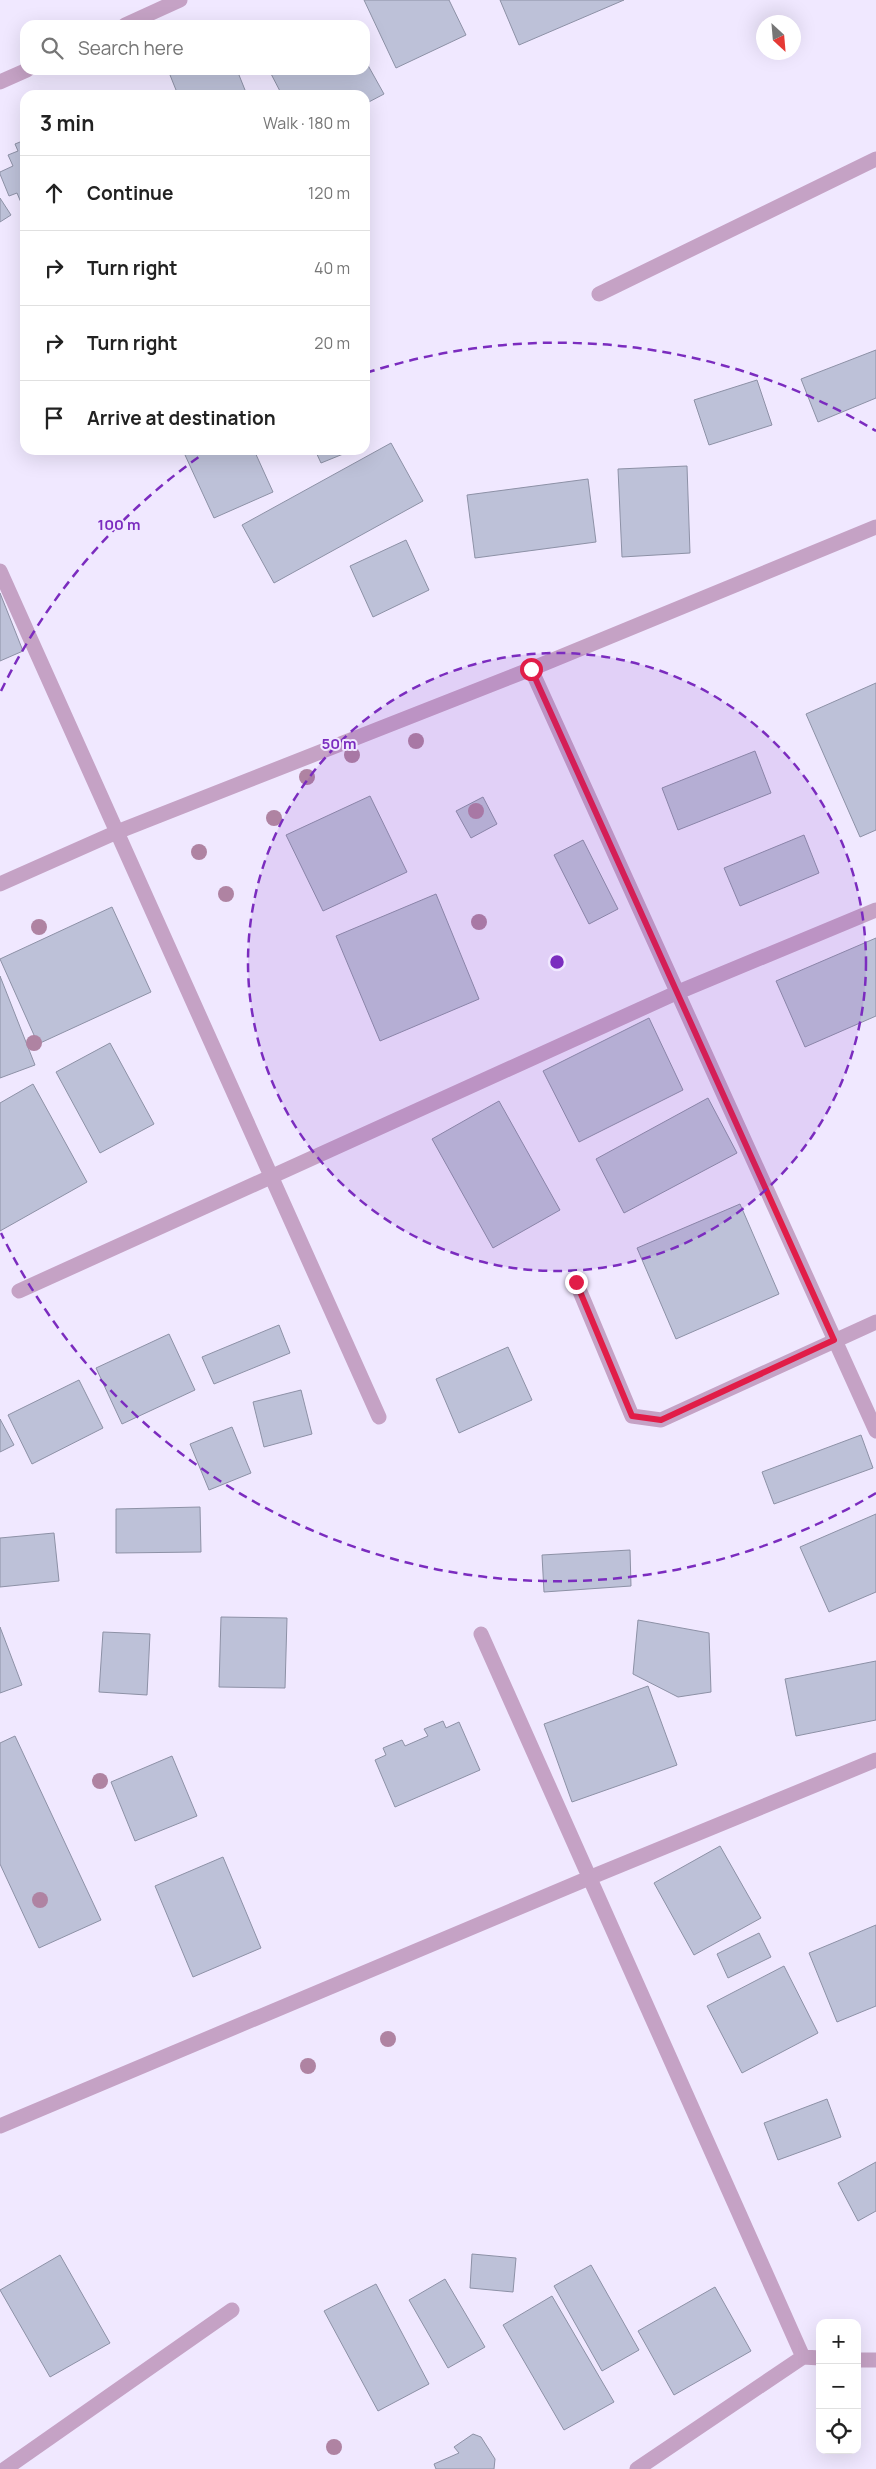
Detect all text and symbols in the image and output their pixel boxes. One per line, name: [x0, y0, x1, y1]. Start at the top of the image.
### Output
north arrow: [756, 15, 801, 60]
search box: [20, 20, 370, 75]
icon: search: [38, 34, 66, 62]
text: Search here: [78, 35, 184, 61]
text: 3 min: [40, 109, 94, 137]
text: Walk · 180 m: [263, 112, 350, 134]
icon: ahead: [40, 179, 68, 207]
text: Continue: [87, 180, 173, 206]
text: 120 m: [308, 182, 350, 204]
icon: right: [40, 254, 68, 282]
text: Turn right: [87, 255, 177, 281]
text: 40 m: [314, 257, 350, 279]
icon: right: [40, 329, 68, 357]
text: Turn right: [87, 330, 177, 356]
text: 20 m: [314, 332, 350, 354]
icon: arrive: [40, 404, 68, 432]
text: Arrive at destination: [87, 405, 276, 431]
text: 100 m: [98, 514, 140, 535]
route start: [520, 658, 543, 681]
text: 50 m: [321, 733, 357, 754]
centre of rings: [548, 953, 566, 971]
route end: [565, 1271, 588, 1294]
map controls: [816, 2319, 861, 2454]
button: +: [816, 2319, 861, 2364]
button: −: [816, 2364, 861, 2409]
button: locate: [816, 2409, 861, 2454]

